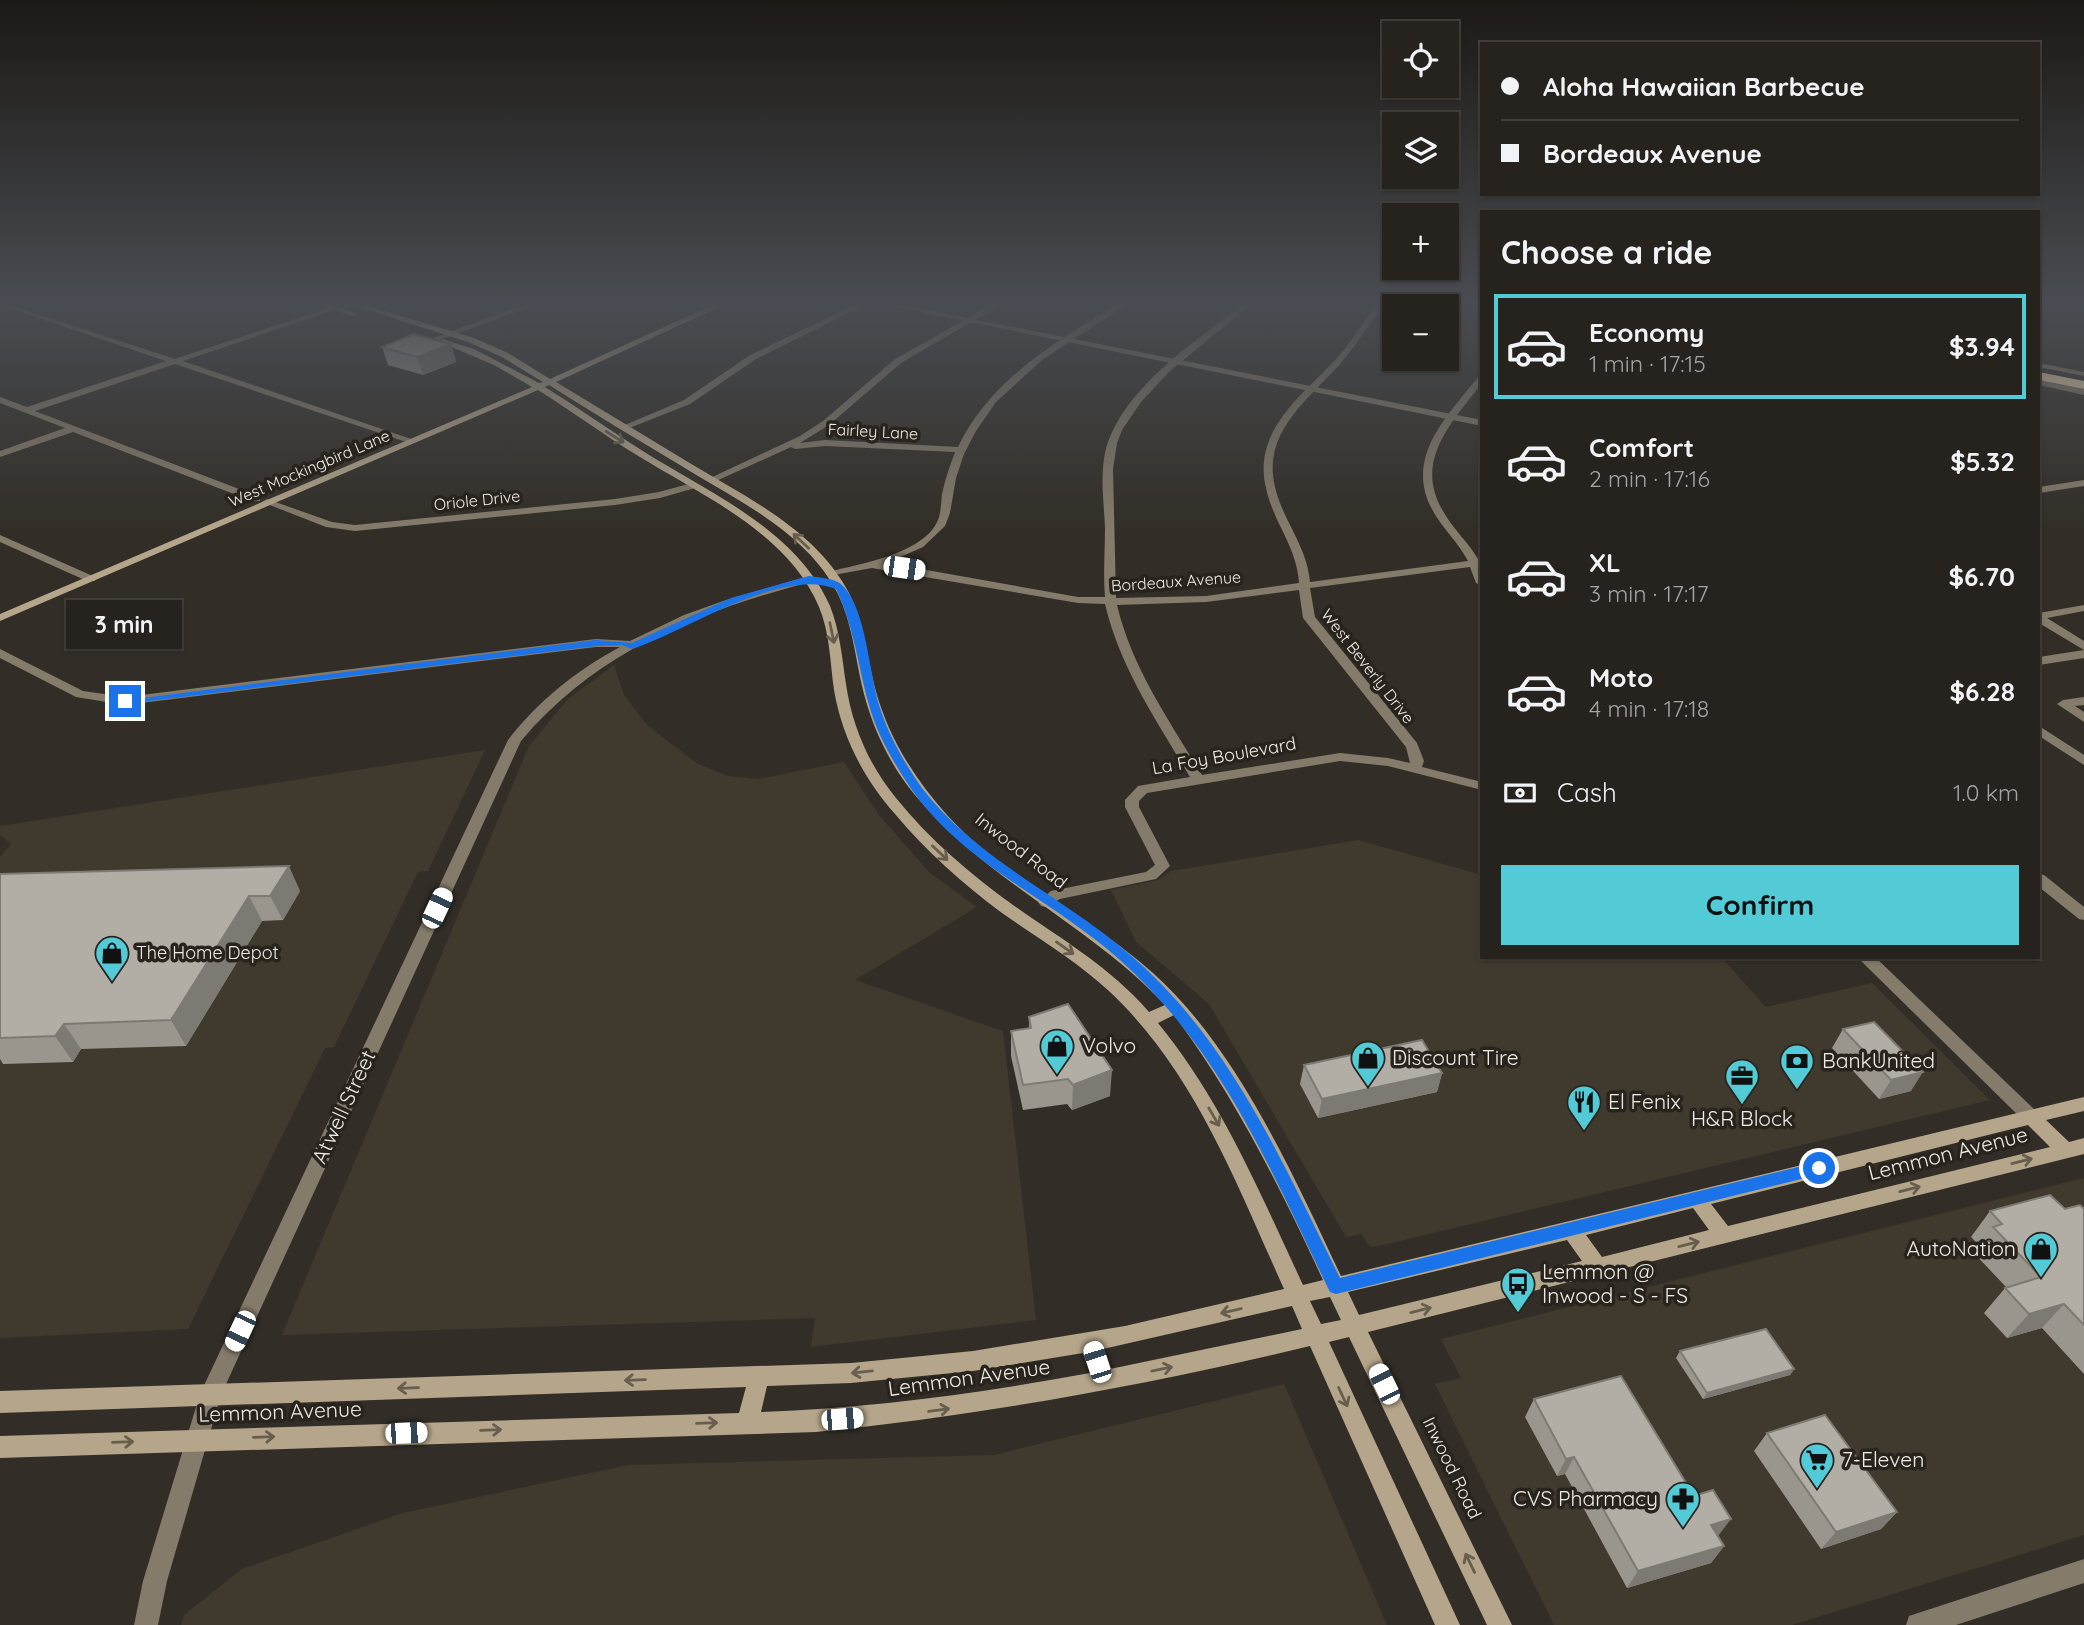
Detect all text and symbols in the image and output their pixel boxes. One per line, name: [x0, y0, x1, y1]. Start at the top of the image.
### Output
map controls: [1382, 21, 1459, 371]
button: locate: [1382, 21, 1459, 98]
text: Aloha Hawaiian Barbecue: [1543, 70, 1865, 103]
button: layers: [1382, 112, 1459, 189]
text: Bordeaux Avenue: [1543, 137, 1762, 170]
button: +: [1382, 203, 1459, 280]
text: Choose a ride: [1501, 232, 1713, 272]
button: −: [1382, 294, 1459, 371]
icon: car: [1505, 315, 1568, 378]
text: Economy: [1589, 316, 1704, 349]
text: $3.94: [1949, 330, 2015, 363]
text: 1 min · 17:15: [1589, 349, 1706, 378]
street label: Fairley Lane: [827, 419, 919, 443]
street label: West Mockingbird Lane: [225, 425, 393, 511]
icon: car: [1505, 430, 1568, 493]
one-way arrow: [604, 431, 624, 445]
text: Comfort: [1589, 431, 1694, 464]
text: $5.32: [1950, 445, 2015, 478]
text: 2 min · 17:16: [1589, 464, 1710, 493]
street label: Oriole Drive: [433, 486, 521, 514]
one-way arrow: [792, 533, 810, 549]
icon: car: [1505, 545, 1568, 608]
text: XL: [1589, 546, 1621, 579]
car: [882, 555, 927, 581]
text: $6.70: [1948, 560, 2015, 593]
street label: Bordeaux Avenue: [1110, 566, 1242, 596]
text: 3 min · 17:17: [1589, 579, 1709, 608]
callout: 3 min: [67, 600, 183, 648]
street label: West Beverly Drive: [1317, 605, 1419, 727]
text: 3 min: [94, 610, 154, 639]
one-way arrow: [825, 621, 839, 644]
icon: car: [1505, 660, 1568, 723]
text: Moto: [1589, 661, 1653, 694]
text: $6.28: [1950, 675, 2015, 708]
route end: [109, 685, 141, 717]
text: 4 min · 17:18: [1589, 694, 1709, 723]
street label: La Foy Boulevard: [1150, 732, 1298, 780]
icon: cash: [1501, 774, 1539, 812]
text: Cash: [1557, 776, 1617, 809]
text: 1.0 km: [1953, 778, 2019, 807]
street label: Inwood Road: [971, 807, 1072, 894]
one-way arrow: [931, 844, 948, 861]
button: Confirm: [1501, 865, 2019, 945]
car: [419, 885, 456, 931]
shop icon: The Home Depot: [93, 934, 131, 983]
place label: The Home Depot: [136, 941, 279, 964]
one-way arrow: [1055, 941, 1074, 955]
shop icon: Volvo: [1038, 1027, 1076, 1076]
place label: Volvo: [1082, 1032, 1136, 1058]
shop icon: Discount Tire: [1349, 1039, 1387, 1088]
bank icon: BankUnited: [1778, 1042, 1816, 1091]
place label: Discount Tire: [1392, 1044, 1519, 1070]
street label: Atwell Street: [306, 1046, 381, 1167]
place label: BankUnited: [1822, 1047, 1935, 1073]
office icon: H&R Block: [1723, 1057, 1761, 1106]
restaurant icon: El Fenix: [1565, 1083, 1603, 1132]
place label: El Fenix: [1608, 1088, 1681, 1114]
place label: H&R Block: [1691, 1105, 1793, 1131]
one-way arrow: [1208, 1106, 1221, 1127]
street label: Lemmon Avenue: [1865, 1121, 2030, 1185]
route start: [1803, 1152, 1835, 1184]
one-way arrow: [2010, 1154, 2033, 1167]
one-way arrow: [1898, 1182, 1921, 1195]
shop icon: AutoNation: [2022, 1230, 2060, 1279]
place label: AutoNation: [1907, 1235, 2016, 1261]
one-way arrow: [1678, 1237, 1700, 1250]
place label: Lemmon @ Inwood - S - FS: [1542, 1258, 1688, 1308]
bus stop icon: Lemmon @ Inwood - S - FS: [1499, 1265, 1537, 1314]
one-way arrow: [1409, 1303, 1432, 1316]
one-way arrow: [1220, 1304, 1243, 1318]
car: [222, 1308, 259, 1354]
car: [1081, 1339, 1114, 1385]
street label: Lemmon Avenue: [886, 1353, 1052, 1401]
car: [1366, 1361, 1403, 1407]
one-way arrow: [1150, 1362, 1173, 1376]
one-way arrow: [852, 1366, 874, 1379]
one-way arrow: [624, 1373, 647, 1387]
one-way arrow: [396, 1381, 419, 1394]
one-way arrow: [1337, 1387, 1350, 1408]
street label: Lemmon Avenue: [198, 1395, 362, 1427]
one-way arrow: [927, 1403, 950, 1416]
car: [821, 1407, 864, 1431]
street label: Inwood Road: [1418, 1413, 1487, 1523]
one-way arrow: [695, 1417, 718, 1430]
car: [385, 1422, 428, 1444]
one-way arrow: [480, 1423, 503, 1437]
one-way arrow: [252, 1430, 275, 1444]
one-way arrow: [111, 1435, 134, 1449]
supermarket icon: 7-Eleven: [1798, 1441, 1836, 1490]
place label: 7-Eleven: [1842, 1446, 1924, 1472]
pharmacy icon: CVS Pharmacy: [1664, 1480, 1702, 1529]
place label: CVS Pharmacy: [1513, 1485, 1658, 1511]
one-way arrow: [1463, 1553, 1476, 1575]

